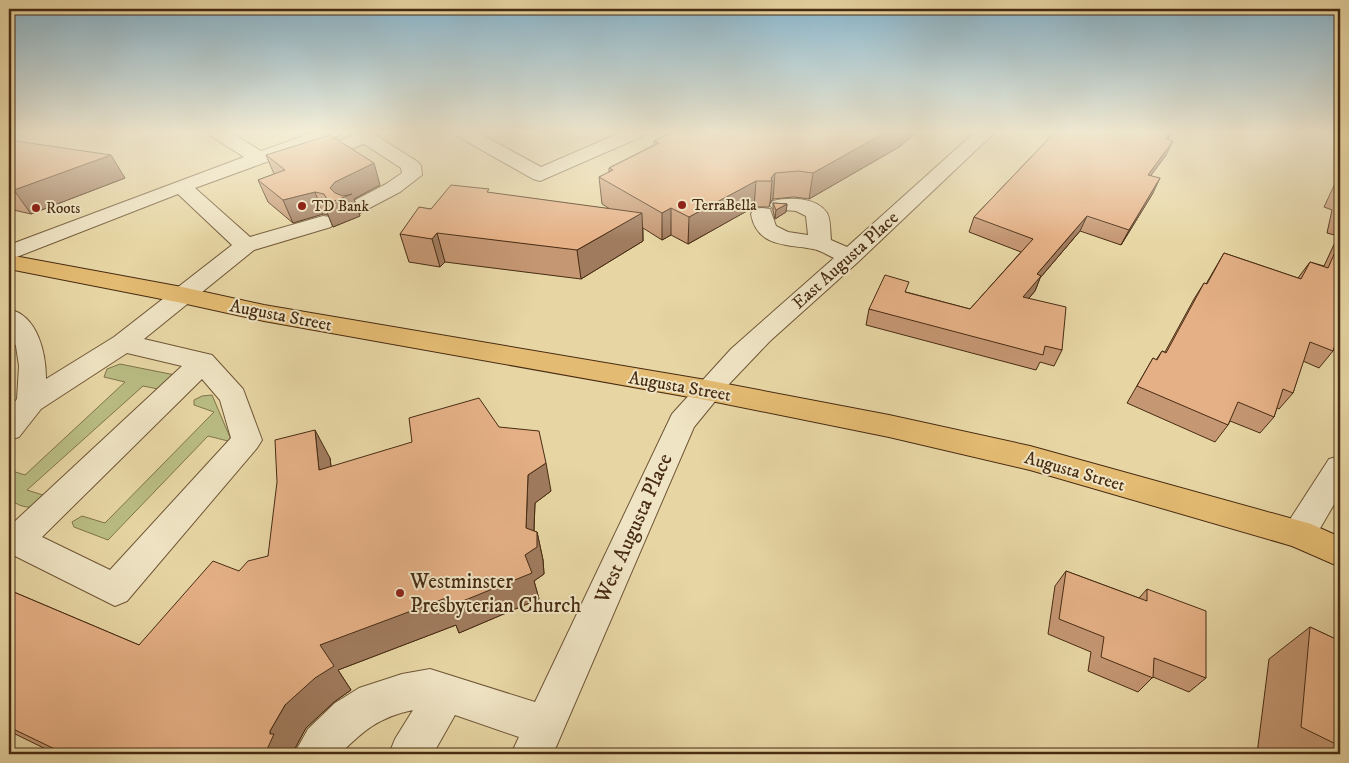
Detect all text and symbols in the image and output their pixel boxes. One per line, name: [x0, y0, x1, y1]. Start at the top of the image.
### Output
place label: TerraBella: [692, 196, 757, 215]
place label: TD Bank: [312, 197, 369, 216]
place label: Roots: [46, 199, 80, 218]
marker: TerraBella: [676, 199, 688, 211]
marker: TD Bank: [296, 200, 308, 212]
marker: Roots: [30, 202, 42, 214]
street label: East Augusta Place: [788, 207, 903, 314]
street label: Augusta Street: [228, 295, 334, 337]
street label: Augusta Street: [627, 367, 733, 407]
street label: Augusta Street: [1022, 447, 1128, 497]
street label: West Augusta Place: [589, 449, 679, 608]
place label: Westminster Presbyterian Church: [409, 569, 581, 619]
marker: Westminster Presbyterian Church: [394, 587, 406, 599]

